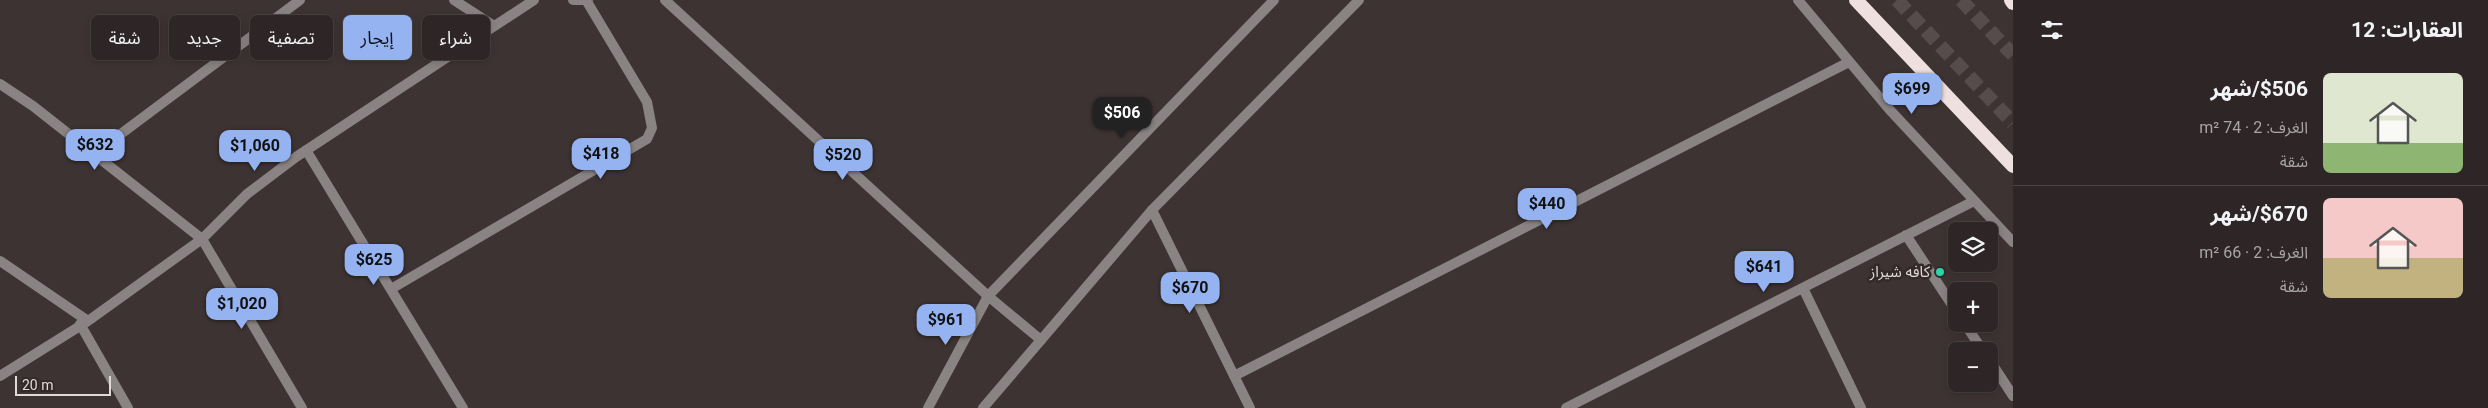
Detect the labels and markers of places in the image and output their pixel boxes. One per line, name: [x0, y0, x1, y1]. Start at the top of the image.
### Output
pin: $699: [1882, 72, 1942, 115]
pin: $506: [1092, 96, 1152, 139]
pin: $632: [65, 128, 125, 171]
pin: $1,060: [214, 130, 296, 172]
pin: $418: [571, 138, 631, 180]
pin: $520: [813, 138, 873, 181]
pin: $440: [1517, 188, 1577, 230]
pin: $625: [344, 244, 404, 286]
pin: $641: [1734, 250, 1794, 293]
place label: کافه شيراز: [1869, 263, 1931, 281]
marker: کافه شيراز: [1934, 266, 1946, 278]
pin: $670: [1160, 272, 1220, 314]
pin: $1,020: [201, 288, 283, 330]
pin: $961: [916, 304, 976, 346]

